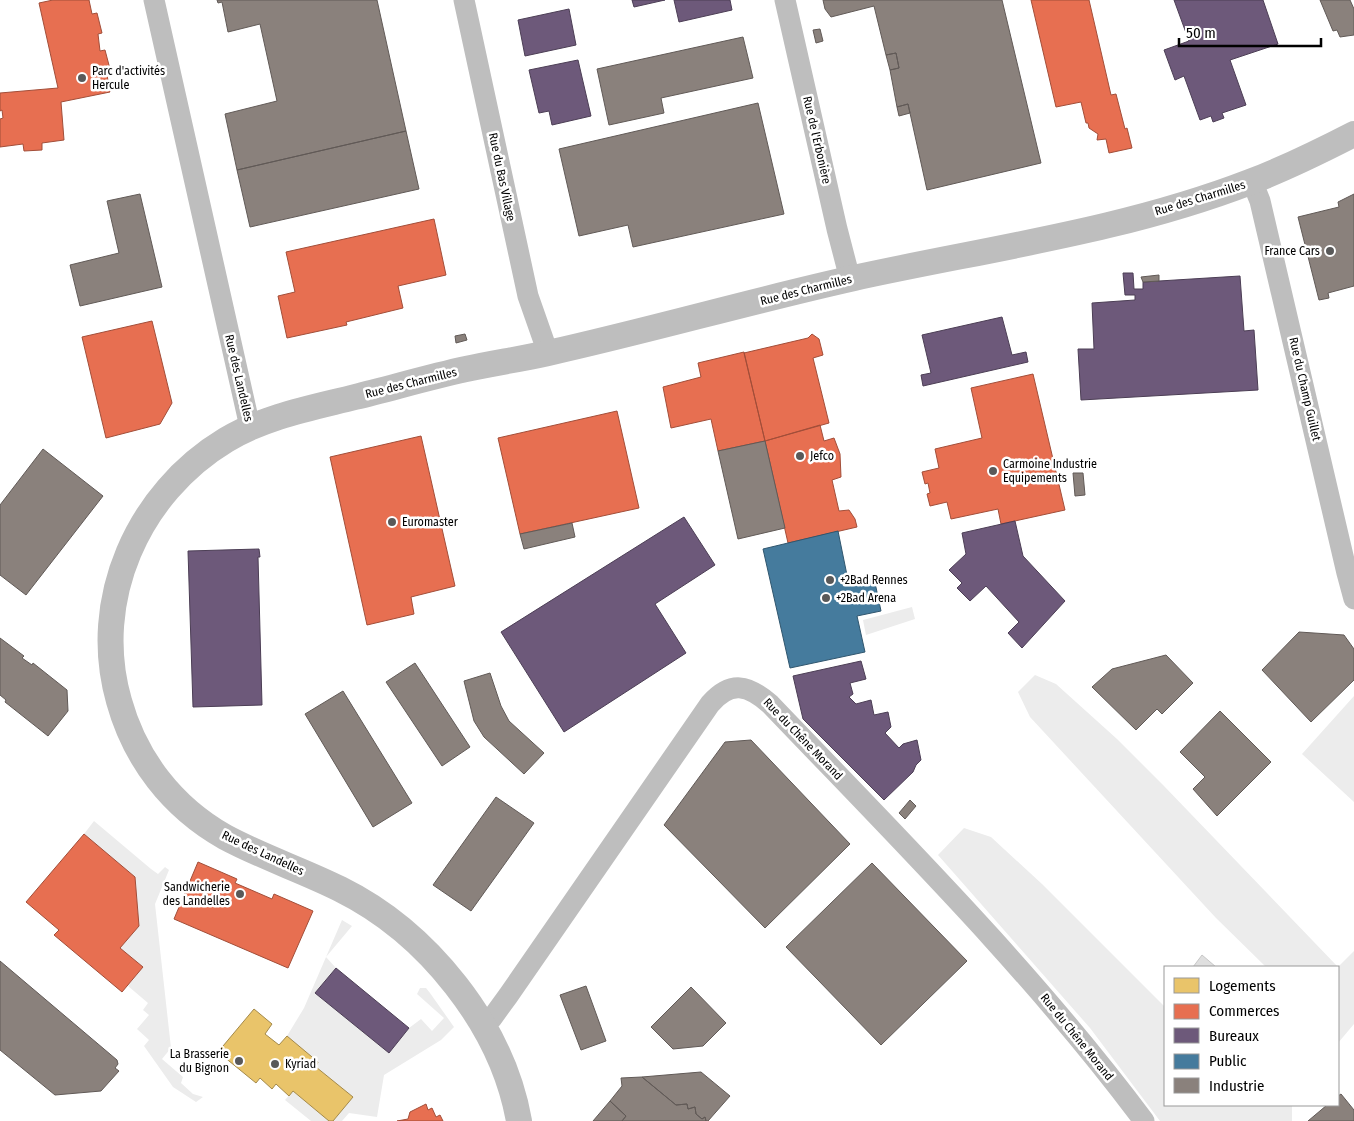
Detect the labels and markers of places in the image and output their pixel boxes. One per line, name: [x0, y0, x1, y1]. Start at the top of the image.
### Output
place label: Parc d'activités Hercule: [92, 64, 165, 92]
marker: Parc d'activités Hercule: [76, 72, 88, 84]
place label: France Cars: [1264, 244, 1320, 258]
marker: France Cars: [1324, 245, 1336, 257]
place label: Jefco: [810, 449, 834, 463]
marker: Jefco: [794, 450, 806, 462]
place label: Carmoine Industrie Equipements: [1003, 457, 1097, 485]
marker: Carmoine Industrie Equipements: [987, 465, 999, 477]
place label: Euromaster: [402, 515, 459, 529]
marker: Euromaster: [386, 516, 398, 528]
place label: +2Bad Rennes: [840, 573, 908, 587]
marker: +2Bad Rennes: [824, 574, 836, 586]
place label: +2Bad Arena: [836, 591, 896, 605]
marker: +2Bad Arena: [820, 592, 832, 604]
place label: Sandwicherie des Landelles: [163, 880, 230, 908]
marker: Sandwicherie des Landelles: [234, 888, 246, 900]
place label: La Brasserie du Bignon: [170, 1047, 229, 1075]
marker: La Brasserie du Bignon: [233, 1055, 245, 1067]
place label: Kyriad: [285, 1057, 316, 1071]
marker: Kyriad: [269, 1058, 281, 1070]

